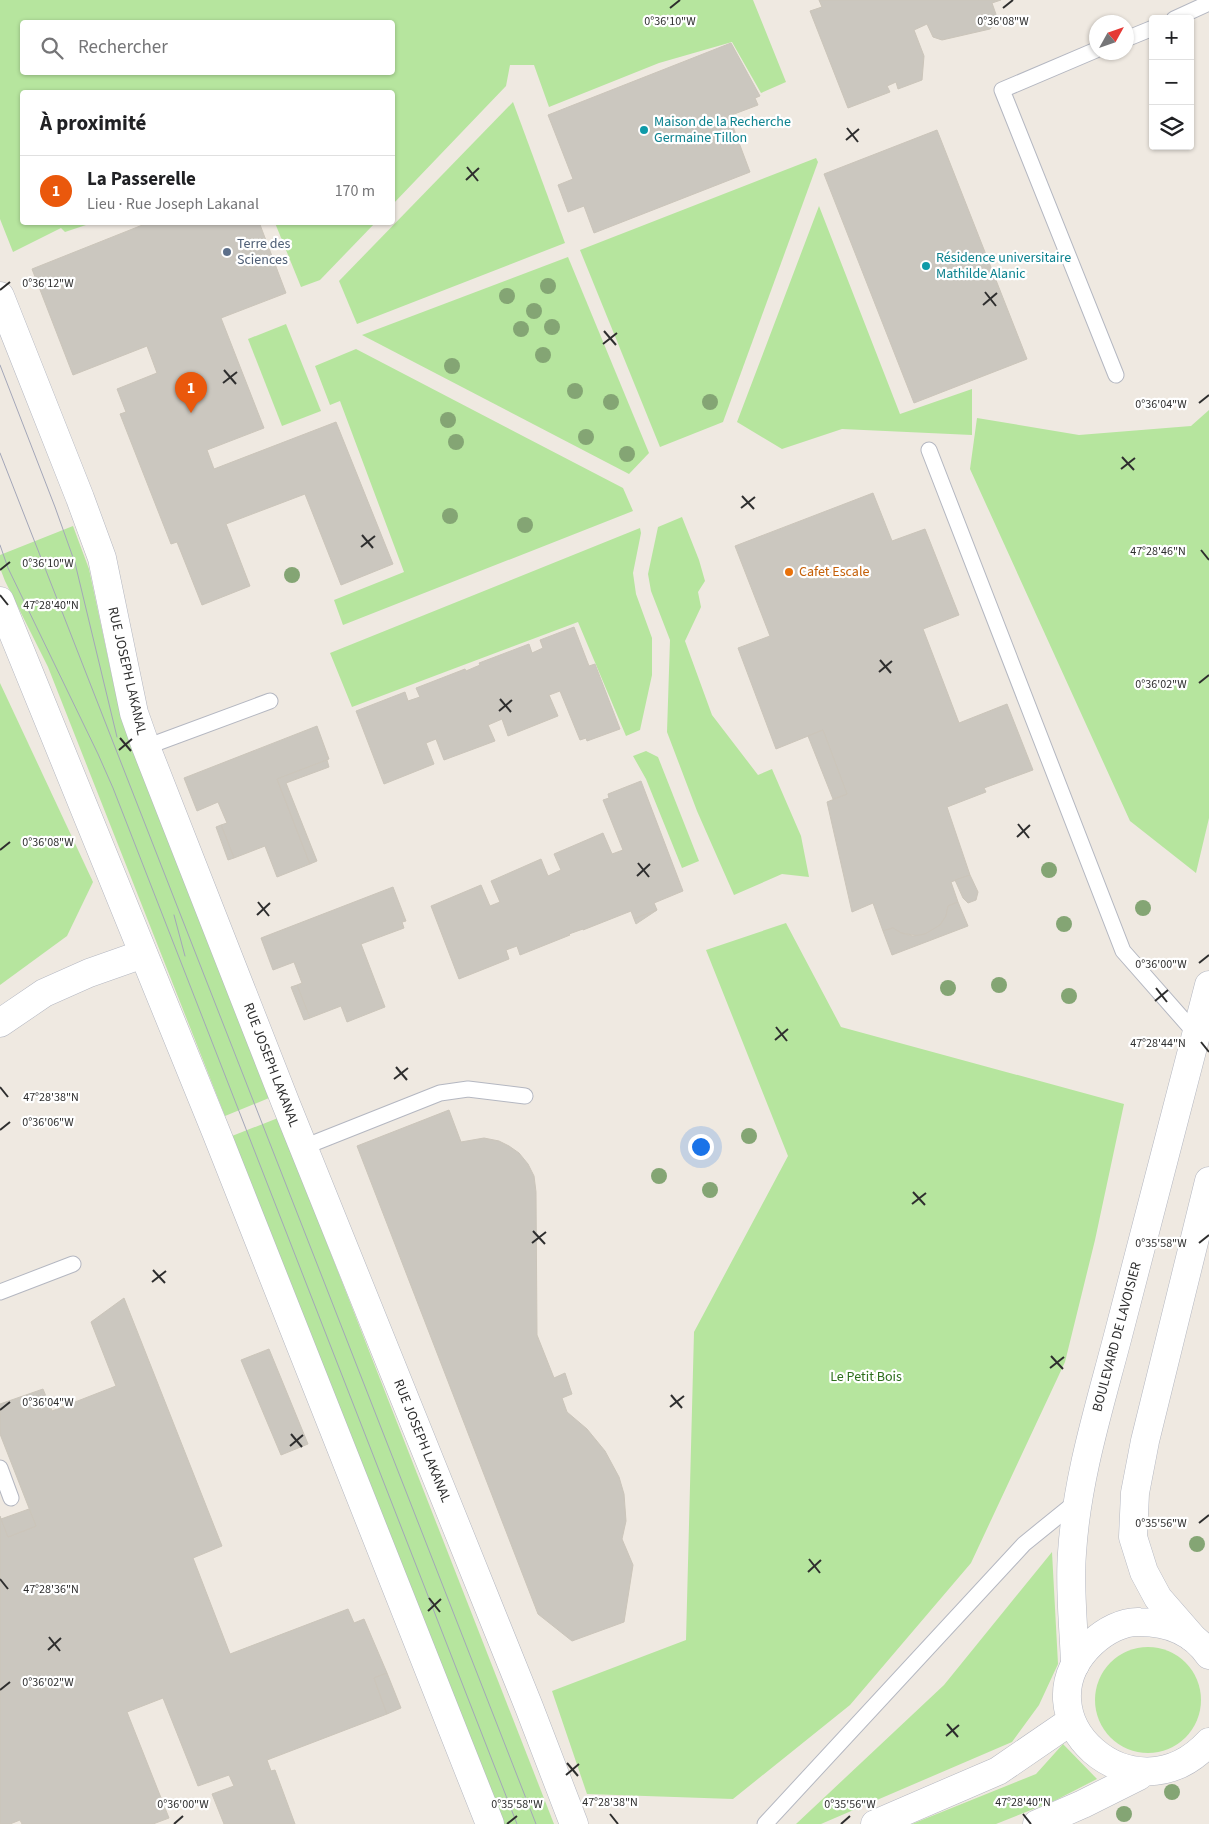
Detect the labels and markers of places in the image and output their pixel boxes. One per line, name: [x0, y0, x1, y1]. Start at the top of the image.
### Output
place label: Maison de la Recherche Germaine Tillon: [654, 112, 791, 148]
marker: Maison de la Recherche Germaine Tillon: [638, 124, 650, 136]
place label: Terre des Sciences: [237, 234, 291, 270]
marker: Terre des Sciences: [221, 246, 233, 258]
place label: Résidence universitaire Mathilde Alanic: [936, 248, 1071, 284]
marker: Résidence universitaire Mathilde Alanic: [920, 260, 932, 272]
pin: 1: [175, 372, 207, 413]
place label: Cafet Escale: [799, 562, 869, 582]
marker: Cafet Escale: [783, 566, 795, 578]

